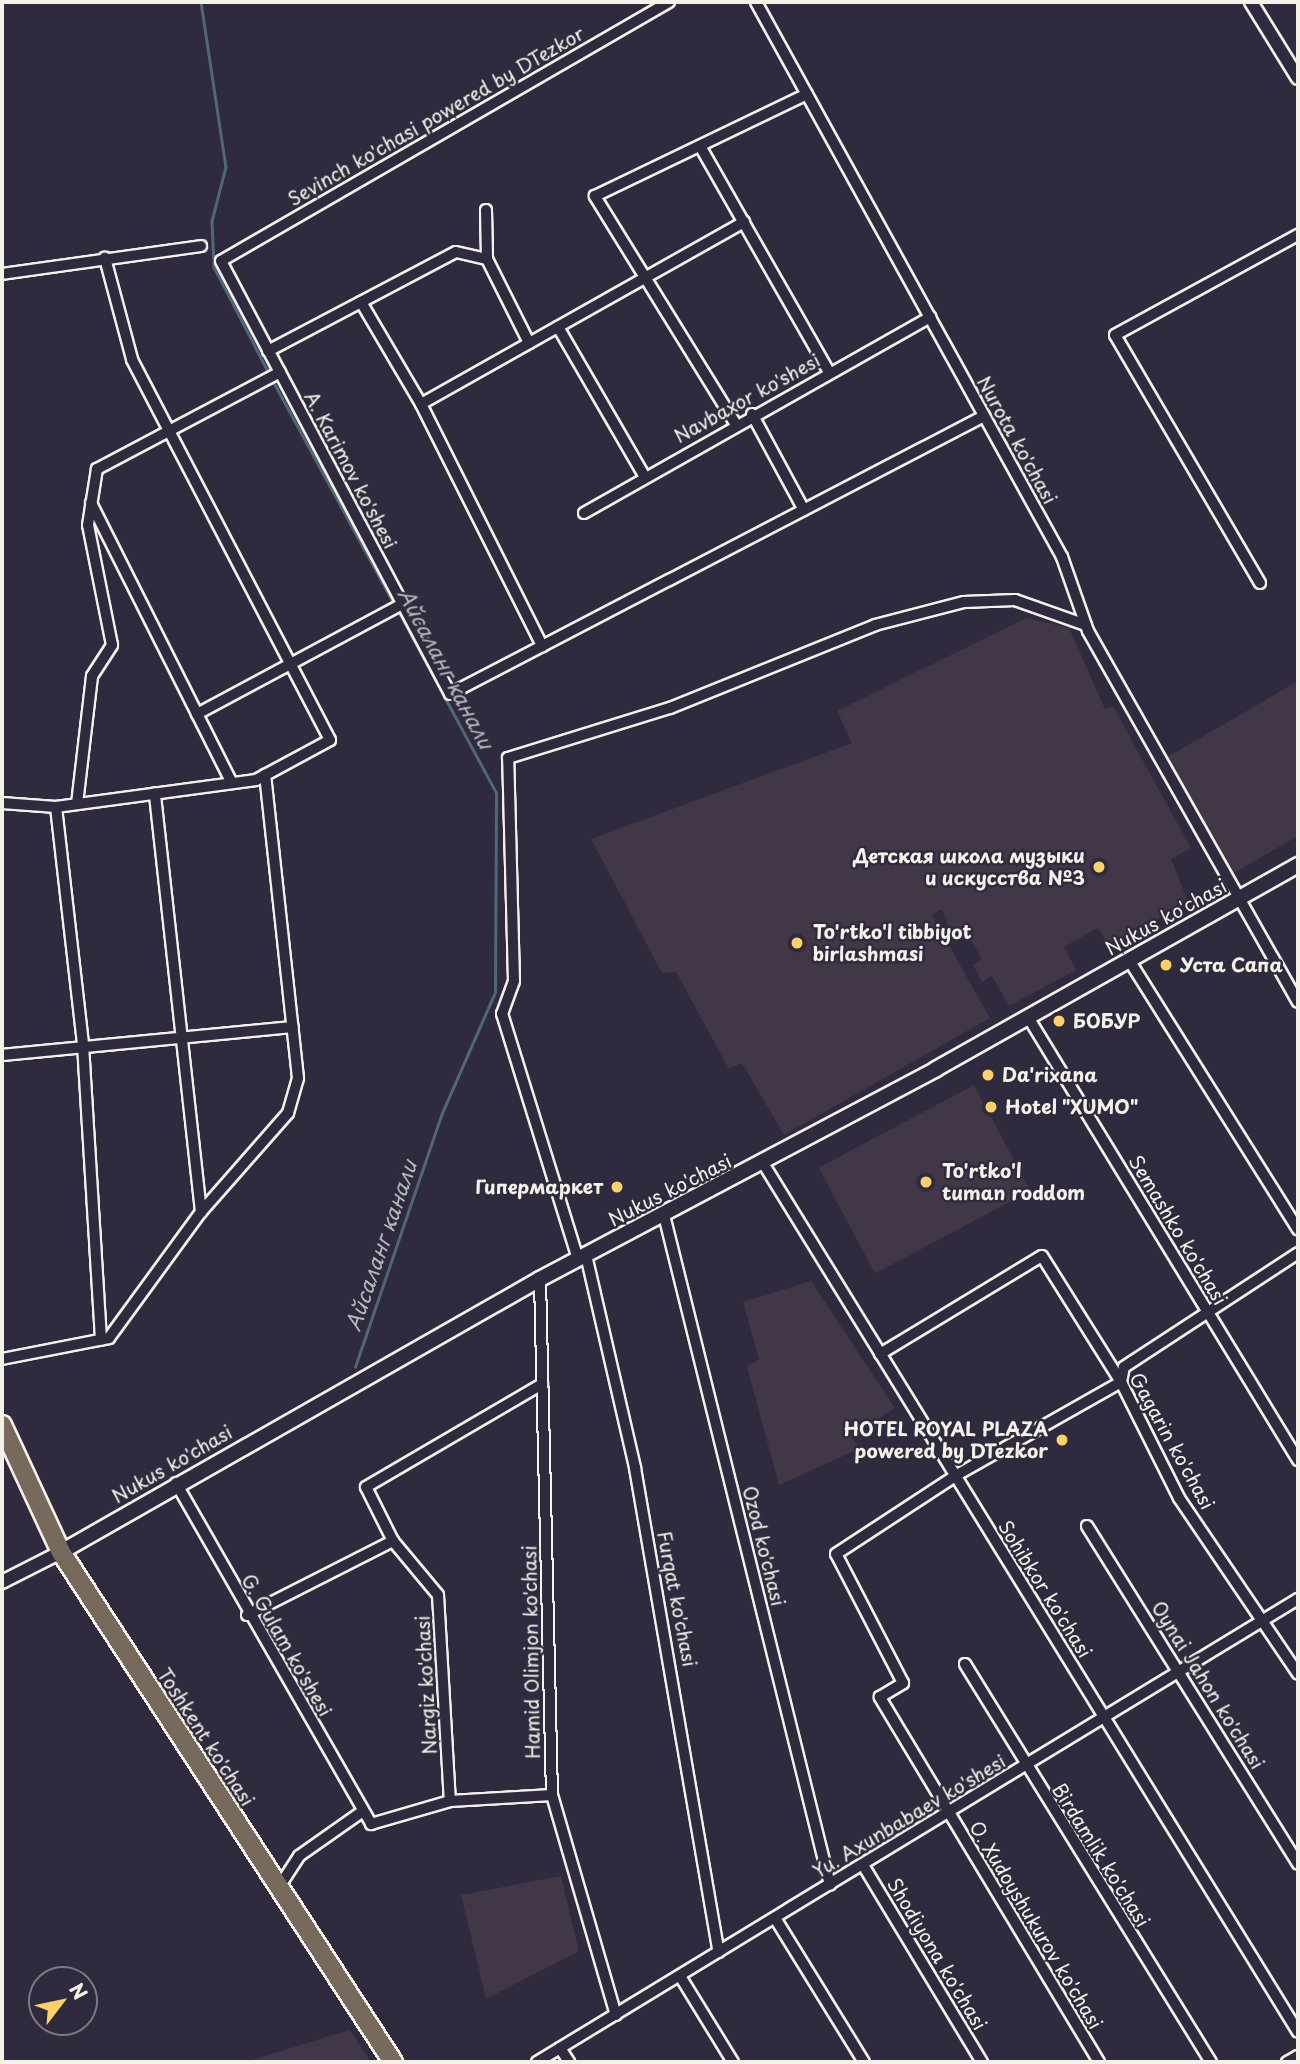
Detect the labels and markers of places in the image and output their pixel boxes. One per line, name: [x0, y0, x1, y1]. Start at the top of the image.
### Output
place label: Детская школа музыки и искусства №3: [852, 845, 1085, 889]
marker: Детская школа музыки и искусства №3: [1091, 859, 1107, 875]
place label: To'rtko'l tibbiyot birlashmasi: [813, 921, 972, 965]
marker: To'rtko'l tibbiyot birlashmasi: [787, 933, 807, 953]
place label: Уста Сапа: [1180, 954, 1283, 976]
marker: Уста Сапа: [1158, 957, 1174, 973]
place label: БОБУР: [1073, 1010, 1140, 1032]
marker: БОБУР: [1051, 1013, 1067, 1029]
place label: Da'rixana: [1002, 1064, 1097, 1086]
marker: Da'rixana: [980, 1067, 996, 1083]
place label: Hotel "XUMO": [1005, 1096, 1139, 1118]
marker: Hotel "XUMO": [983, 1099, 999, 1115]
place label: To'rtko'l tuman roddom: [942, 1160, 1084, 1204]
marker: To'rtko'l tuman roddom: [916, 1172, 936, 1192]
place label: Гипермаркет: [475, 1176, 603, 1198]
marker: Гипермаркет: [609, 1179, 625, 1195]
place label: HOTEL ROYAL PLAZA powered by DTezkor: [840, 1418, 1048, 1462]
marker: HOTEL ROYAL PLAZA powered by DTezkor: [1054, 1432, 1070, 1448]

